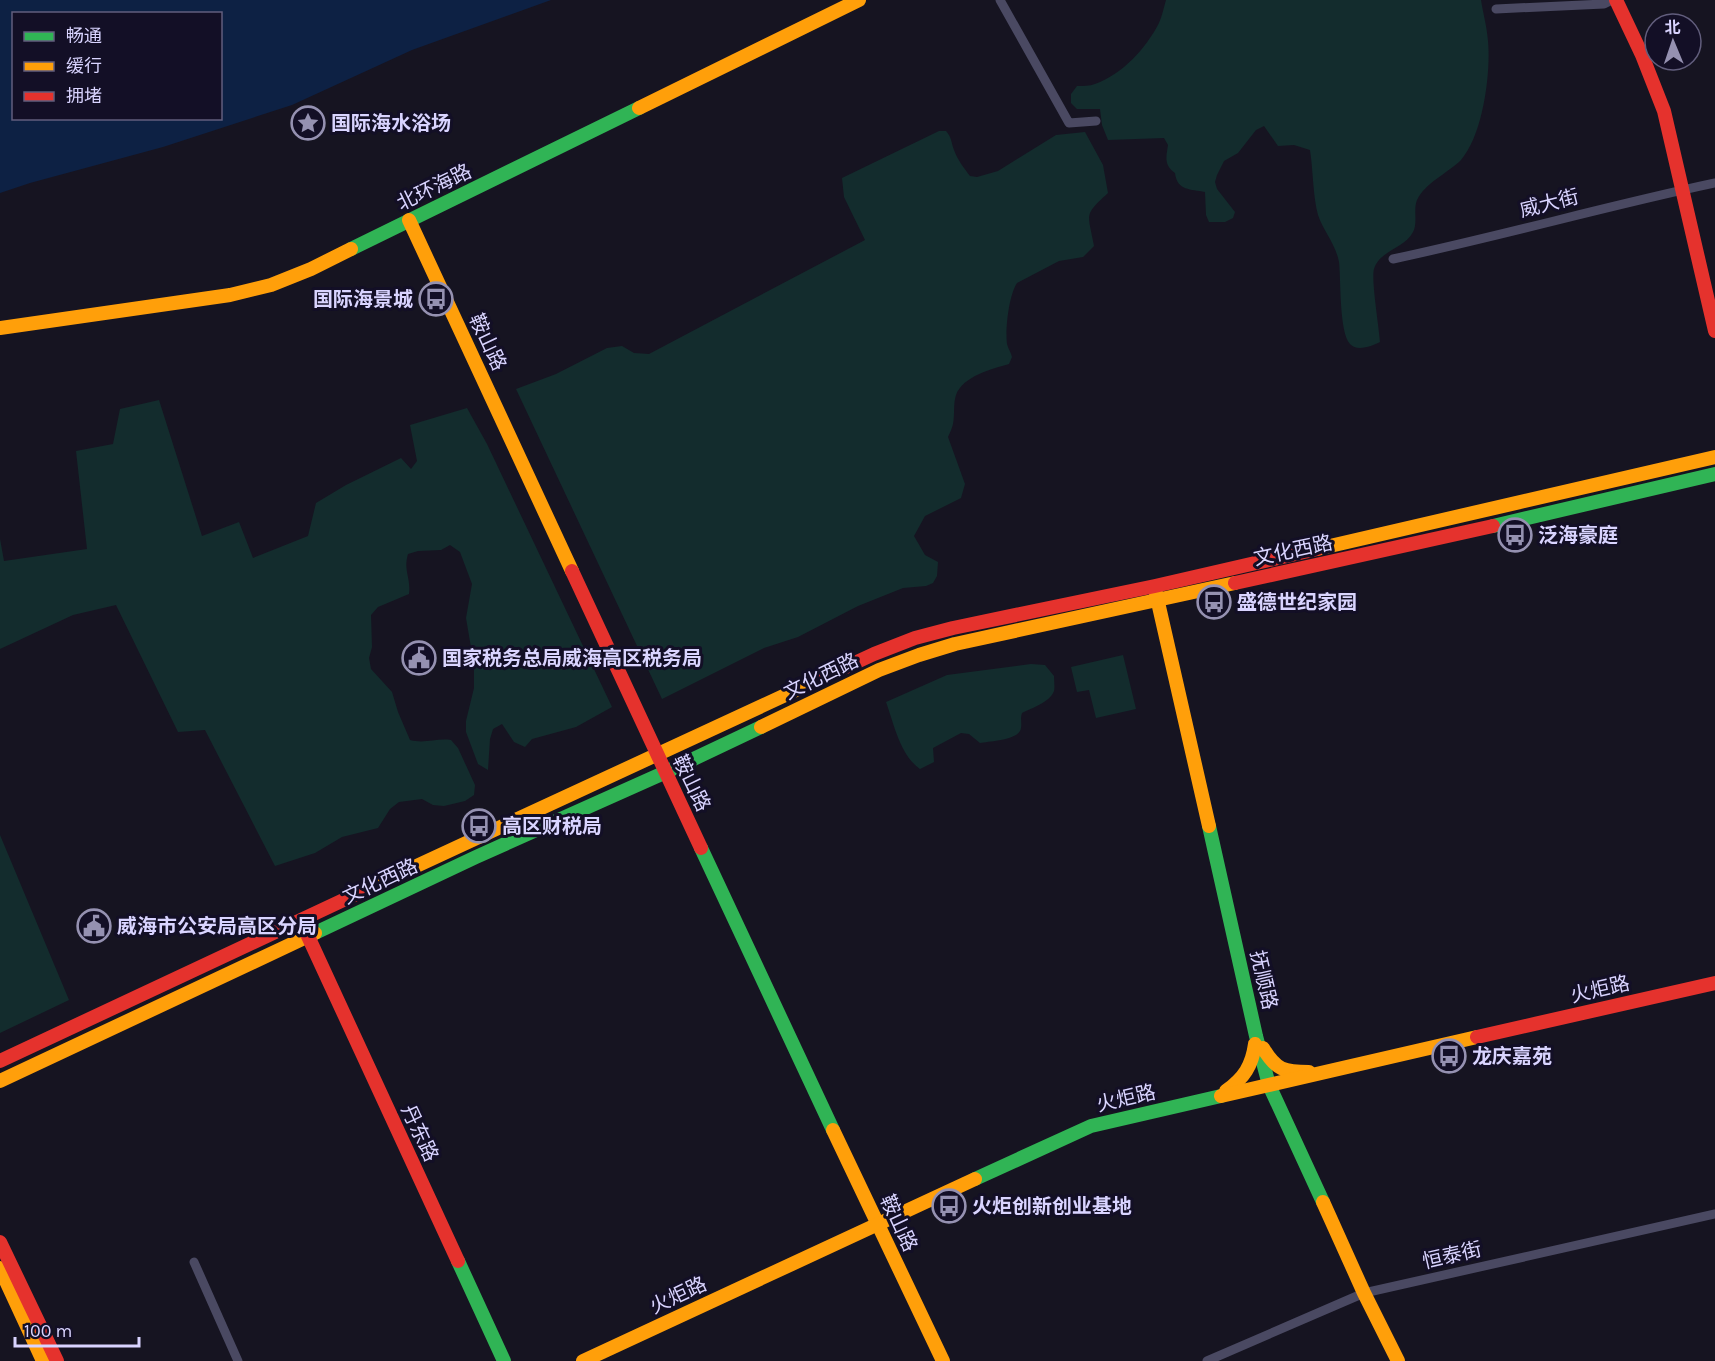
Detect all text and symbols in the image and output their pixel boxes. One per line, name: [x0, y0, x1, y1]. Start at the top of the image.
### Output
legend: [12, 12, 222, 120]
north arrow: [1643, 12, 1703, 72]
text: 北: [1664, 18, 1681, 37]
text: 畅通: [66, 25, 102, 47]
text: 缓行: [66, 55, 102, 77]
text: 拥堵: [66, 85, 102, 107]
place icon: 国际海水浴场: [290, 105, 326, 141]
place label: 国际海水浴场: [331, 112, 451, 135]
street label: 北环海路: [393, 160, 475, 215]
street label: 威大街: [1517, 185, 1581, 222]
bus stop icon: 国际海景城: [418, 281, 454, 317]
place label: 国际海景城: [313, 288, 413, 311]
street label: 鞍山路: [464, 310, 511, 374]
bus stop icon: 泛海豪庭: [1497, 517, 1533, 553]
place label: 泛海豪庭: [1538, 524, 1618, 547]
street label: 文化西路: [1252, 531, 1335, 570]
bus stop icon: 盛德世纪家园: [1196, 584, 1232, 620]
place label: 盛德世纪家园: [1237, 591, 1357, 614]
public building icon: 国家税务总局威海高区税务局: [401, 640, 437, 676]
place label: 国家税务总局威海高区税务局: [442, 647, 702, 670]
street label: 文化西路: [780, 649, 862, 704]
street label: 鞍山路: [668, 751, 715, 815]
bus stop icon: 高区财税局: [461, 808, 497, 844]
place label: 高区财税局: [502, 815, 602, 838]
street label: 文化西路: [339, 854, 421, 909]
public building icon: 威海市公安局高区分局: [76, 908, 112, 944]
place label: 威海市公安局高区分局: [117, 915, 317, 938]
street label: 抚顺路: [1246, 948, 1281, 1012]
street label: 火炬路: [1568, 972, 1632, 1007]
bus stop icon: 龙庆嘉苑: [1431, 1038, 1467, 1074]
place label: 龙庆嘉苑: [1472, 1045, 1552, 1068]
street label: 火炬路: [1094, 1081, 1158, 1116]
street label: 丹东路: [396, 1101, 443, 1165]
bus stop icon: 火炬创新创业基地: [931, 1188, 967, 1224]
street label: 鞍山路: [875, 1191, 922, 1255]
place label: 火炬创新创业基地: [972, 1195, 1132, 1218]
street label: 恒泰街: [1420, 1238, 1484, 1273]
street label: 火炬路: [646, 1272, 710, 1319]
scale bar: [15, 1310, 140, 1348]
text: 100 m: [24, 1320, 72, 1342]

